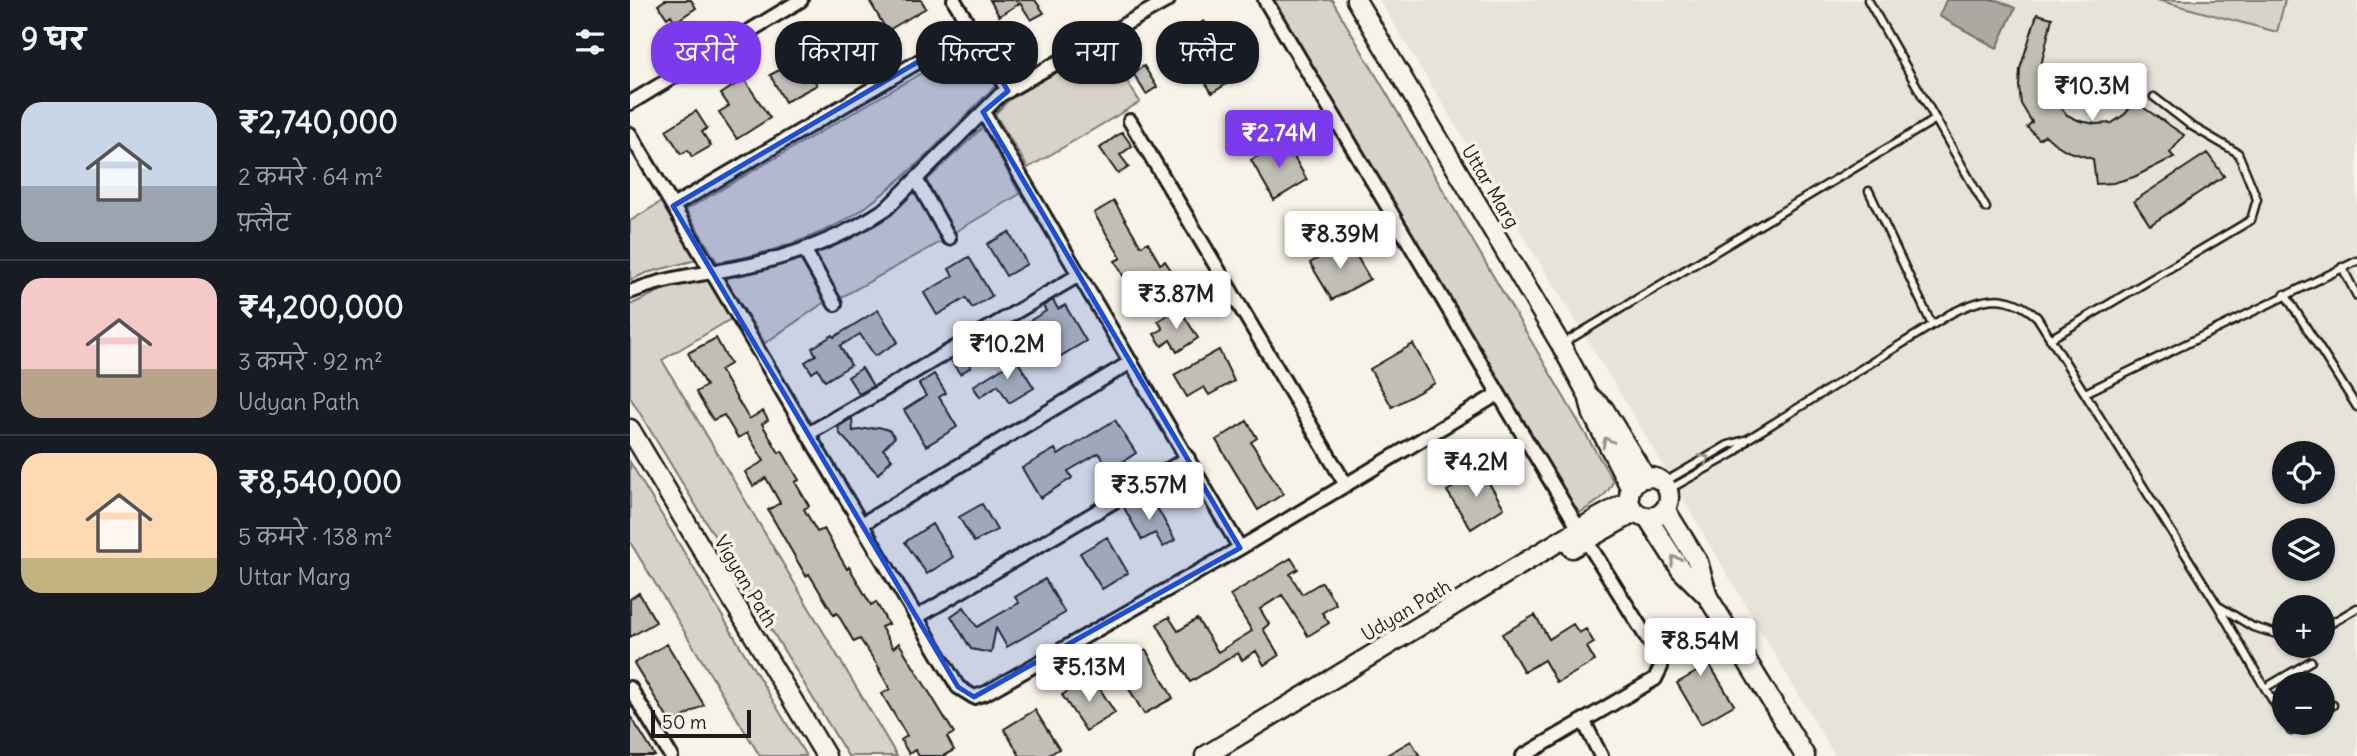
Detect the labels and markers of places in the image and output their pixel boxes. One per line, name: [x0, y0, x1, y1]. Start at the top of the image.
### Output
pin: ₹10.3M: [2035, 64, 2149, 123]
pin: ₹2.74M: [1222, 110, 1336, 170]
pin: ₹8.39M: [1283, 212, 1397, 271]
pin: ₹3.87M: [1119, 272, 1233, 331]
pin: ₹10.2M: [950, 322, 1064, 381]
pin: ₹4.2M: [1427, 440, 1525, 499]
pin: ₹3.57M: [1092, 462, 1206, 522]
pin: ₹8.54M: [1643, 618, 1757, 678]
pin: ₹5.13M: [1032, 644, 1146, 704]

